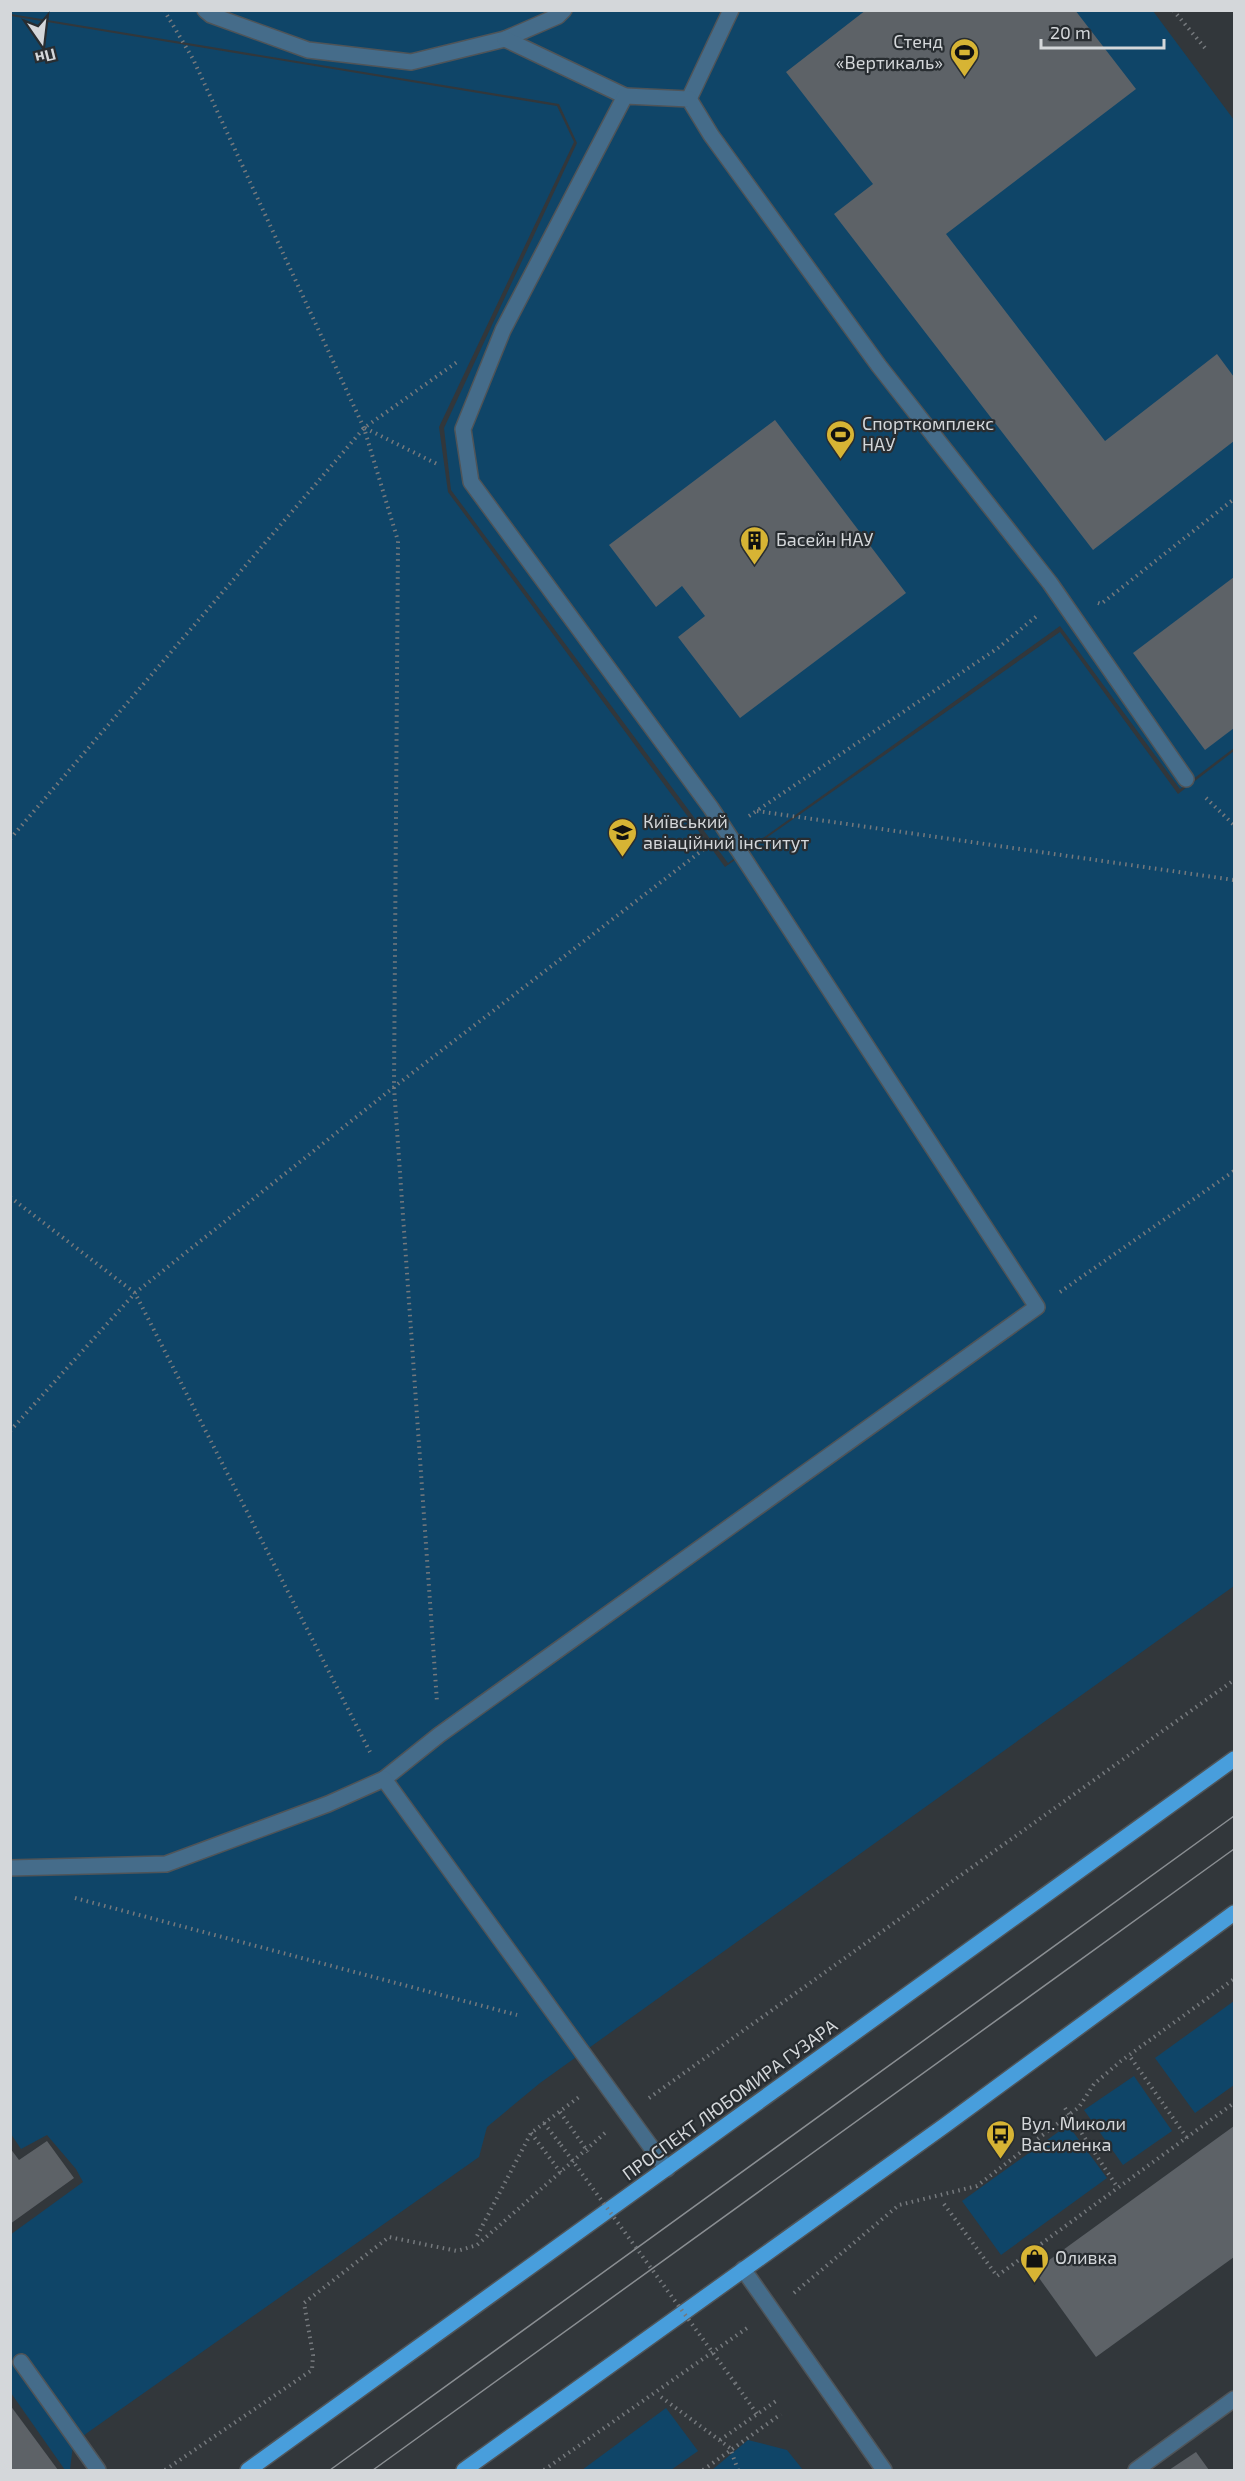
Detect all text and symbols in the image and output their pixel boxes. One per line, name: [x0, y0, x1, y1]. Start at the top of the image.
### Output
north arrow: [12, 12, 72, 72]
scale bar: [1041, 12, 1164, 50]
text: 20 m: [1050, 21, 1091, 43]
place label: Стенд «Вертикаль»: [836, 30, 943, 73]
sports icon: Стенд «Вертикаль»: [948, 36, 980, 78]
text: Пн: [33, 45, 58, 69]
place label: Спорткомплекс НАУ: [862, 412, 994, 455]
sports icon: Спорткомплекс НАУ: [825, 418, 857, 460]
building icon: Басейн НАУ: [739, 524, 771, 566]
place label: Басейн НАУ: [776, 528, 874, 550]
place label: Київський авіаційний інститут: [643, 810, 809, 853]
school or university icon: Київський авіаційний інститут: [606, 816, 638, 858]
street label: ПРОСПЕКТ ЛЮБОМИРА ГУЗАРА: [618, 2013, 842, 2184]
place label: Вул. Миколи Василенка: [1021, 2112, 1126, 2155]
bus stop icon: Вул. Миколи Василенка: [984, 2118, 1016, 2160]
shop icon: Оливка: [1018, 2242, 1050, 2284]
place label: Оливка: [1055, 2246, 1117, 2268]

